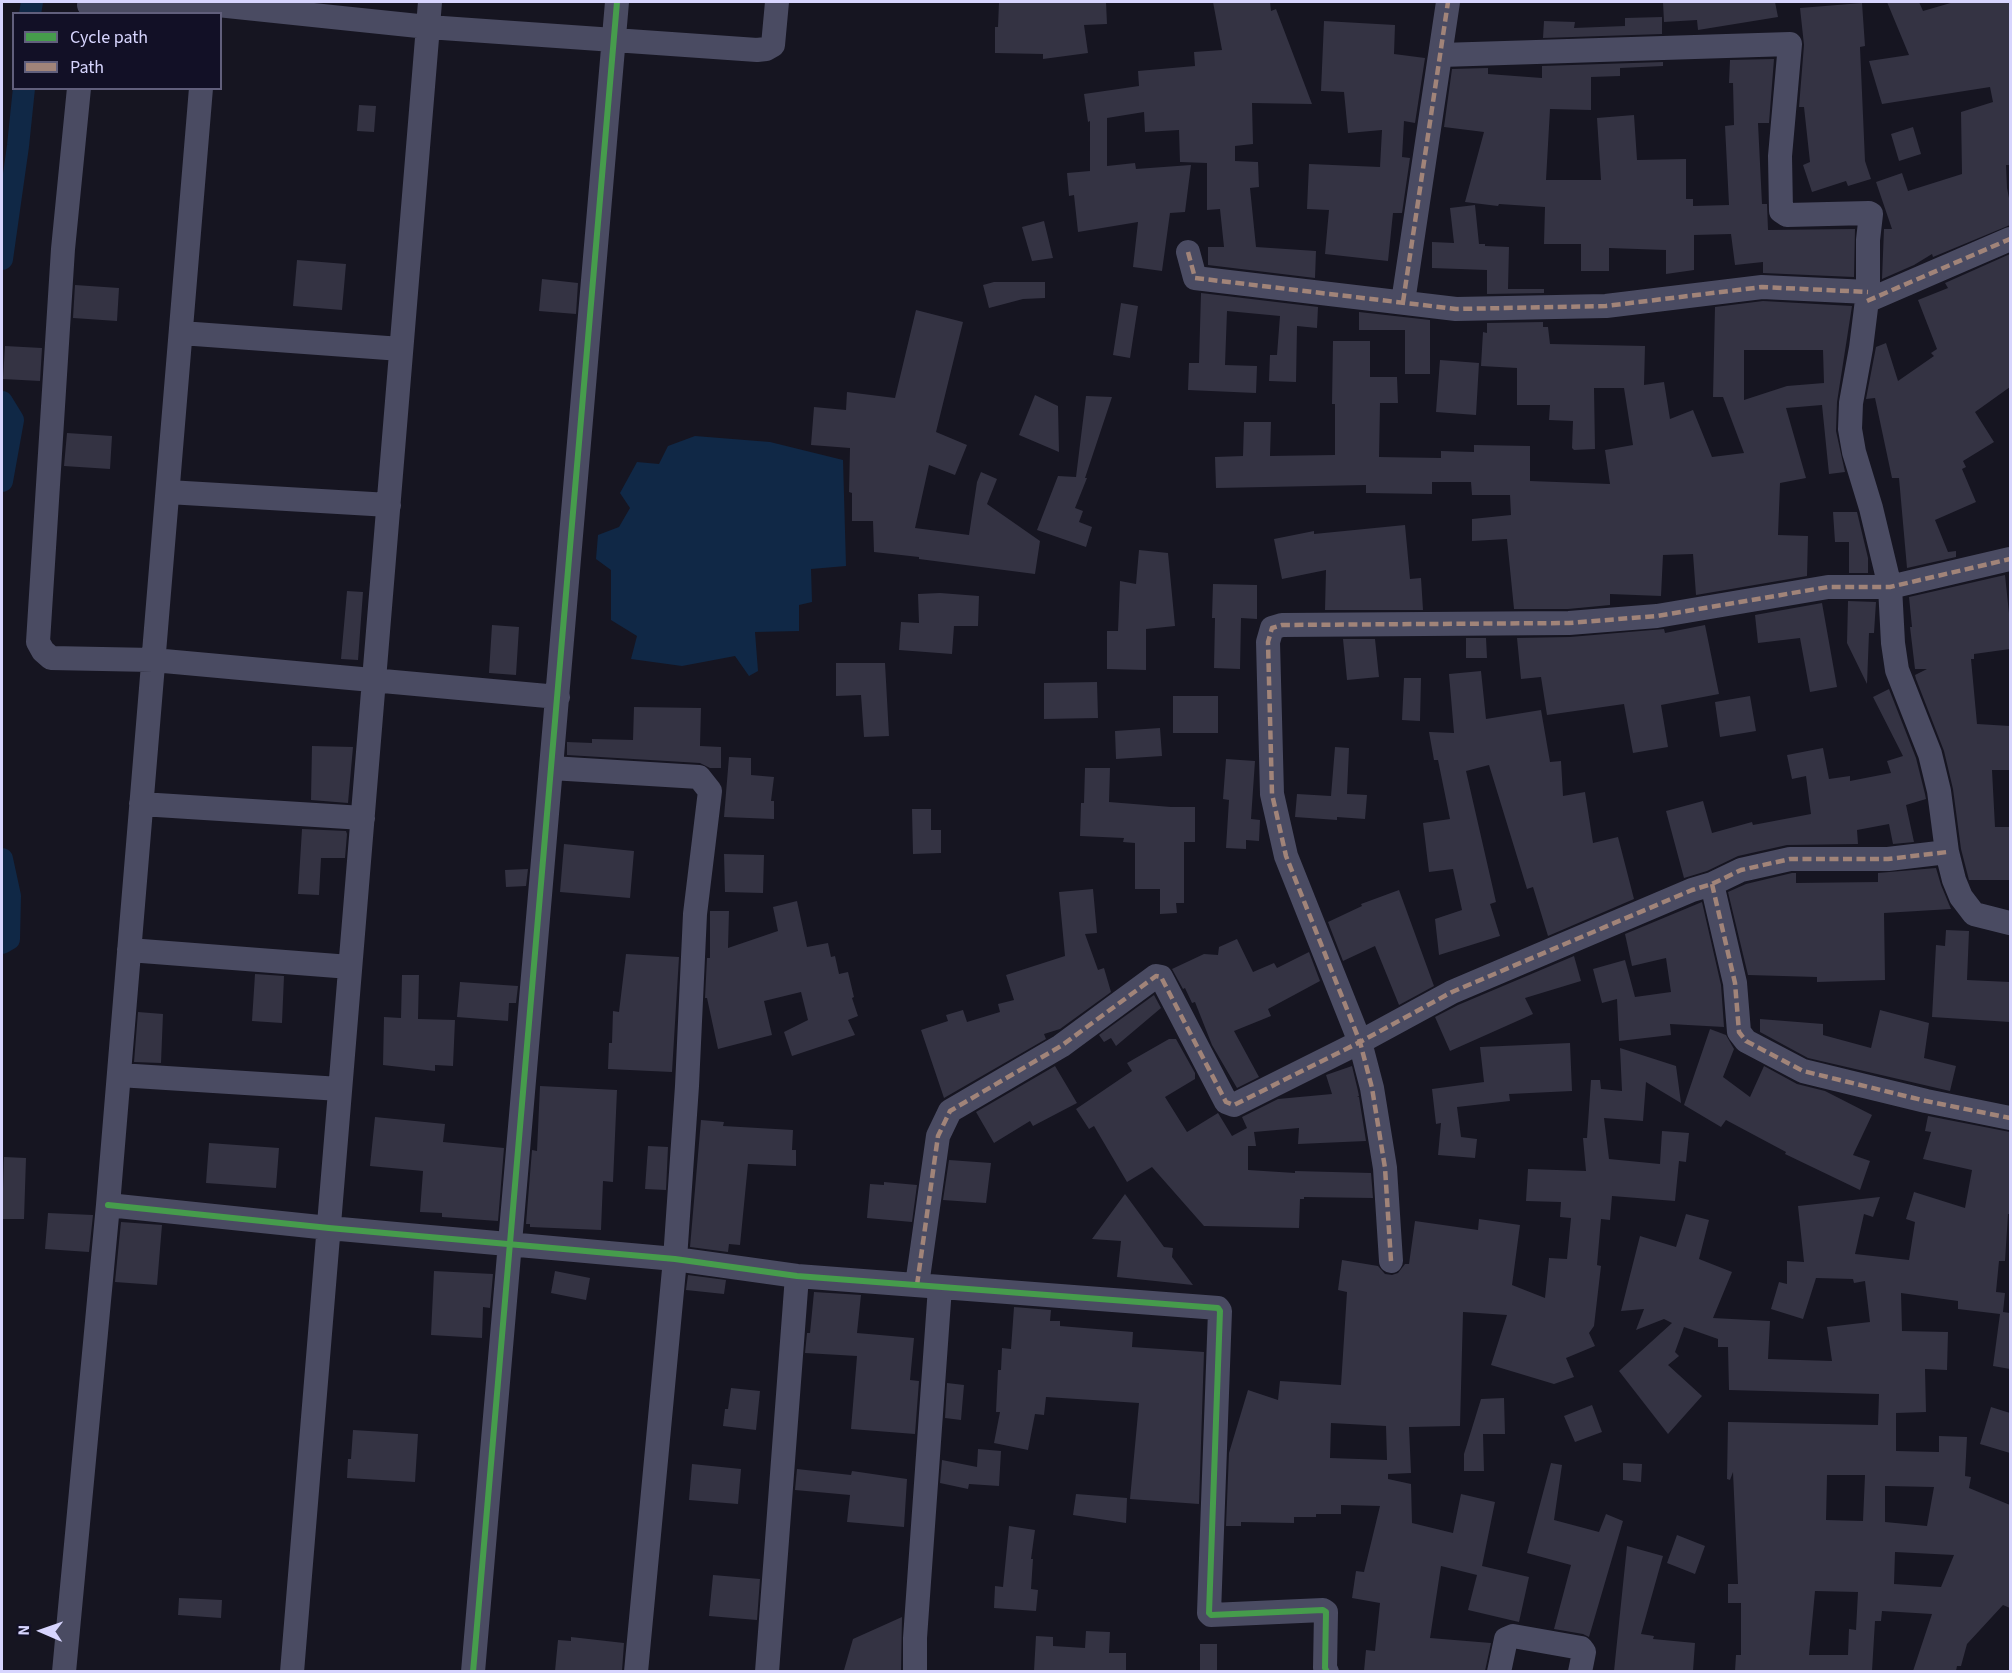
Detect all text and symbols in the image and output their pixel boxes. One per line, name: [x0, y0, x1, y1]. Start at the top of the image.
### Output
legend: [12, 12, 222, 90]
text: Cycle path: [70, 25, 148, 50]
text: Path: [70, 55, 104, 80]
north arrow: [12, 1601, 72, 1661]
text: N: [13, 1625, 35, 1636]

